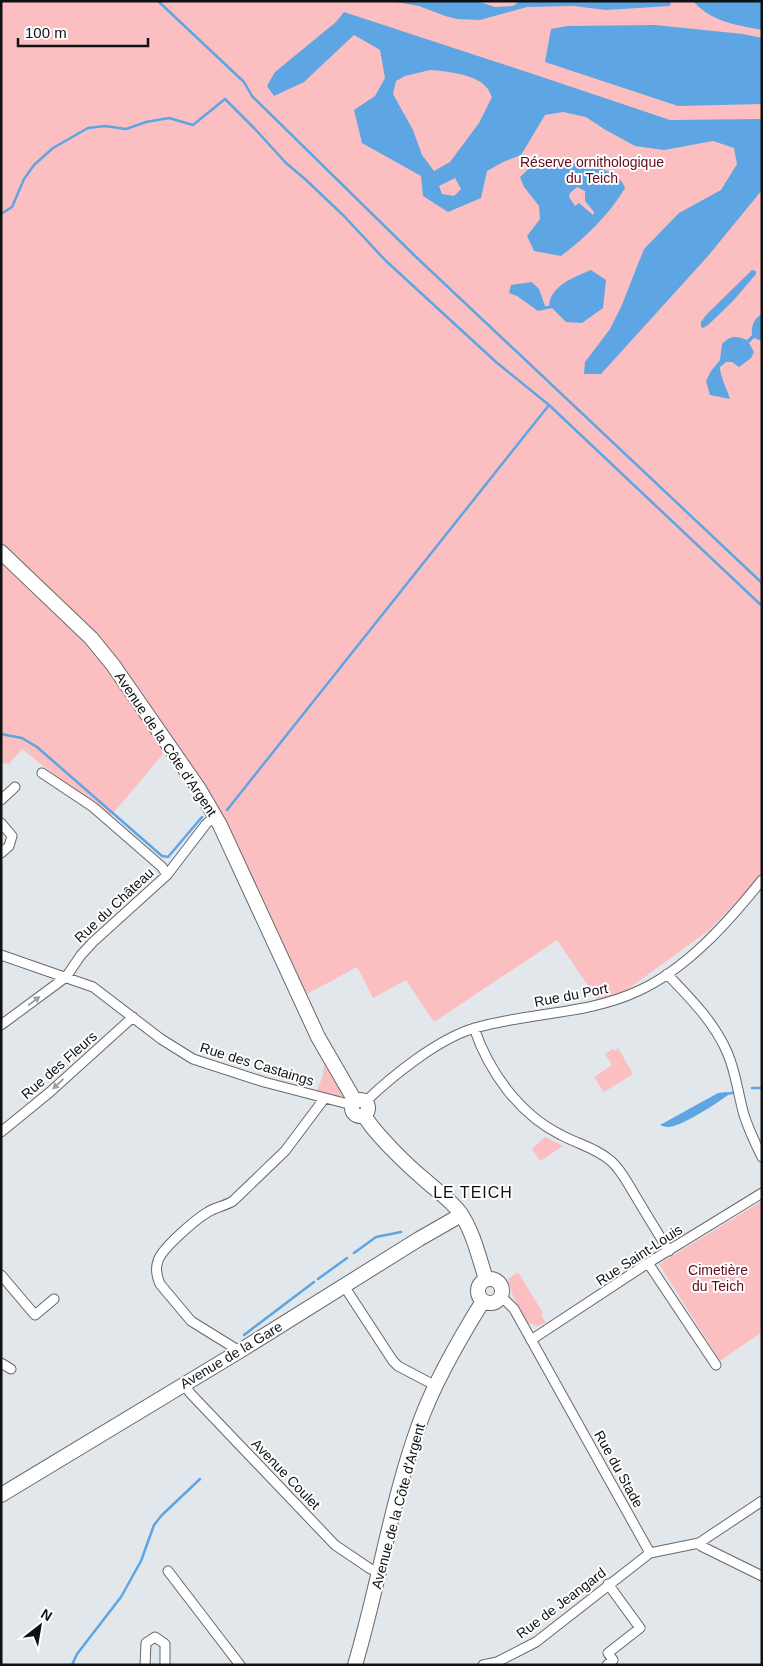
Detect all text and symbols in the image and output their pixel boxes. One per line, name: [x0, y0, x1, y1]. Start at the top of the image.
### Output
scale bar: [18, 15, 148, 47]
text: 100 m: [25, 24, 67, 41]
park label: Réserve ornithologique du Teich: [520, 154, 664, 186]
street label: Avenue de la Côte d'Argent: [112, 669, 220, 819]
street label: Rue du Château: [71, 864, 157, 946]
street label: Rue du Port: [533, 980, 609, 1010]
one-way arrow: [27, 996, 40, 1007]
street label: Rue des Fleurs: [18, 1028, 100, 1102]
street label: Rue des Castaings: [198, 1039, 316, 1089]
one-way arrow: [52, 1078, 64, 1090]
district label: LE TEICH: [433, 1184, 513, 1201]
street label: Rue Saint-Louis: [593, 1221, 685, 1289]
park label: Cimetière du Teich: [688, 1262, 748, 1294]
street label: Avenue de la Gare: [177, 1318, 285, 1392]
street label: Avenue de la Côte d'Argent: [368, 1421, 428, 1590]
street label: Rue du Stade: [591, 1428, 647, 1511]
street label: Avenue Coulet: [248, 1435, 324, 1513]
street label: Rue de Jeangard: [513, 1564, 609, 1642]
north arrow: [15, 1601, 65, 1651]
text: N: [38, 1605, 55, 1624]

